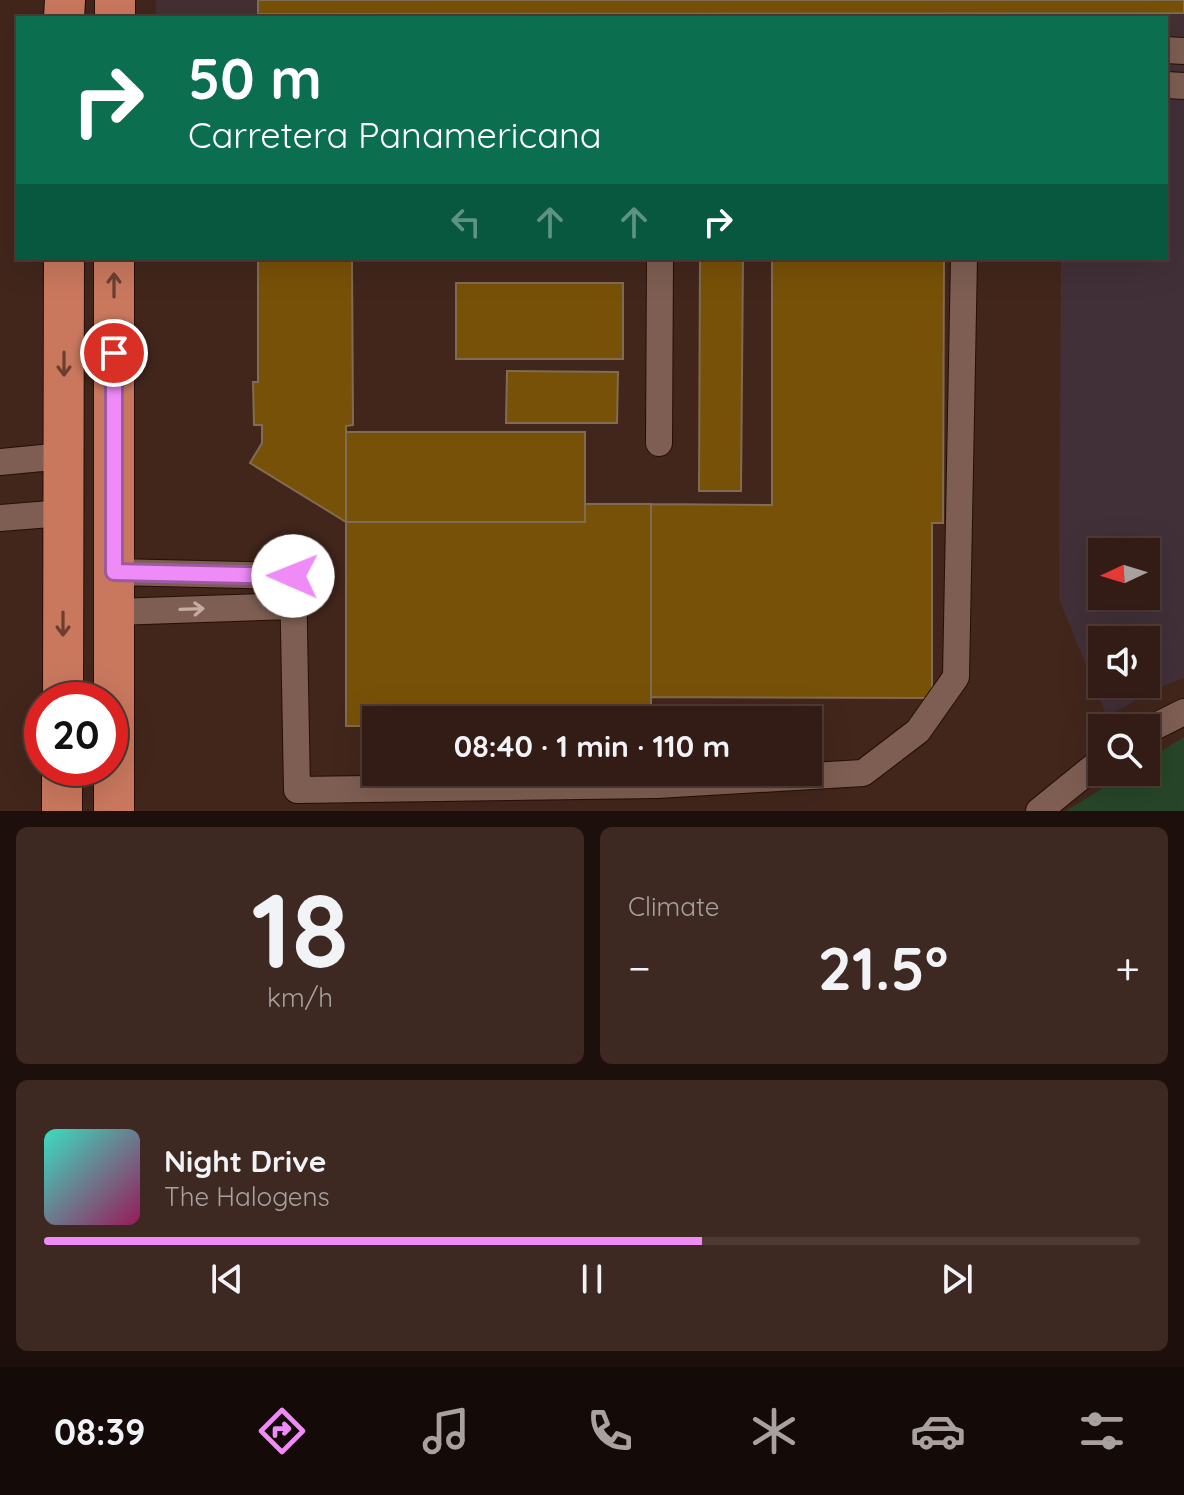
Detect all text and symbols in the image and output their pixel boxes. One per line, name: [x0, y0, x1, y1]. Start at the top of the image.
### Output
text: 50 m: [188, 43, 322, 113]
icon: right: [56, 48, 160, 152]
text: Carretera Panamericana: [188, 112, 602, 157]
icon: left: [444, 200, 488, 244]
icon: ahead: [528, 200, 572, 244]
icon: ahead: [612, 200, 656, 244]
icon: right: [696, 200, 740, 244]
one-way arrow: [106, 272, 122, 299]
pin: [80, 319, 148, 387]
icon: arrive: [92, 331, 136, 375]
one-way arrow: [56, 350, 72, 377]
position arrow: [251, 534, 335, 618]
north arrow: [1088, 538, 1160, 610]
map controls: [1088, 538, 1160, 786]
one-way arrow: [178, 602, 205, 617]
one-way arrow: [55, 610, 71, 637]
button: sound: [1088, 626, 1160, 698]
speed limit sign: 20: [24, 682, 128, 786]
button: search: [1088, 714, 1160, 786]
text: 08:40 · 1 min · 110 m: [454, 727, 730, 765]
text: 18: [251, 864, 349, 994]
text: Climate: [628, 890, 719, 923]
text: 21.5°: [818, 930, 948, 1005]
text: −: [628, 940, 651, 995]
text: +: [1115, 940, 1140, 995]
text: km/h: [267, 981, 333, 1014]
text: Night Drive: [164, 1142, 326, 1180]
text: The Halogens: [164, 1180, 330, 1213]
icon: previous: [205, 1257, 249, 1301]
icon: pause: [570, 1257, 614, 1301]
icon: next: [935, 1257, 979, 1301]
icon: directions: [254, 1403, 310, 1459]
icon: music: [418, 1403, 474, 1459]
icon: phone: [582, 1403, 638, 1459]
icon: climate: [746, 1403, 802, 1459]
icon: car: [910, 1403, 966, 1459]
icon: filters: [1074, 1403, 1130, 1459]
text: 08:39: [54, 1409, 145, 1454]

